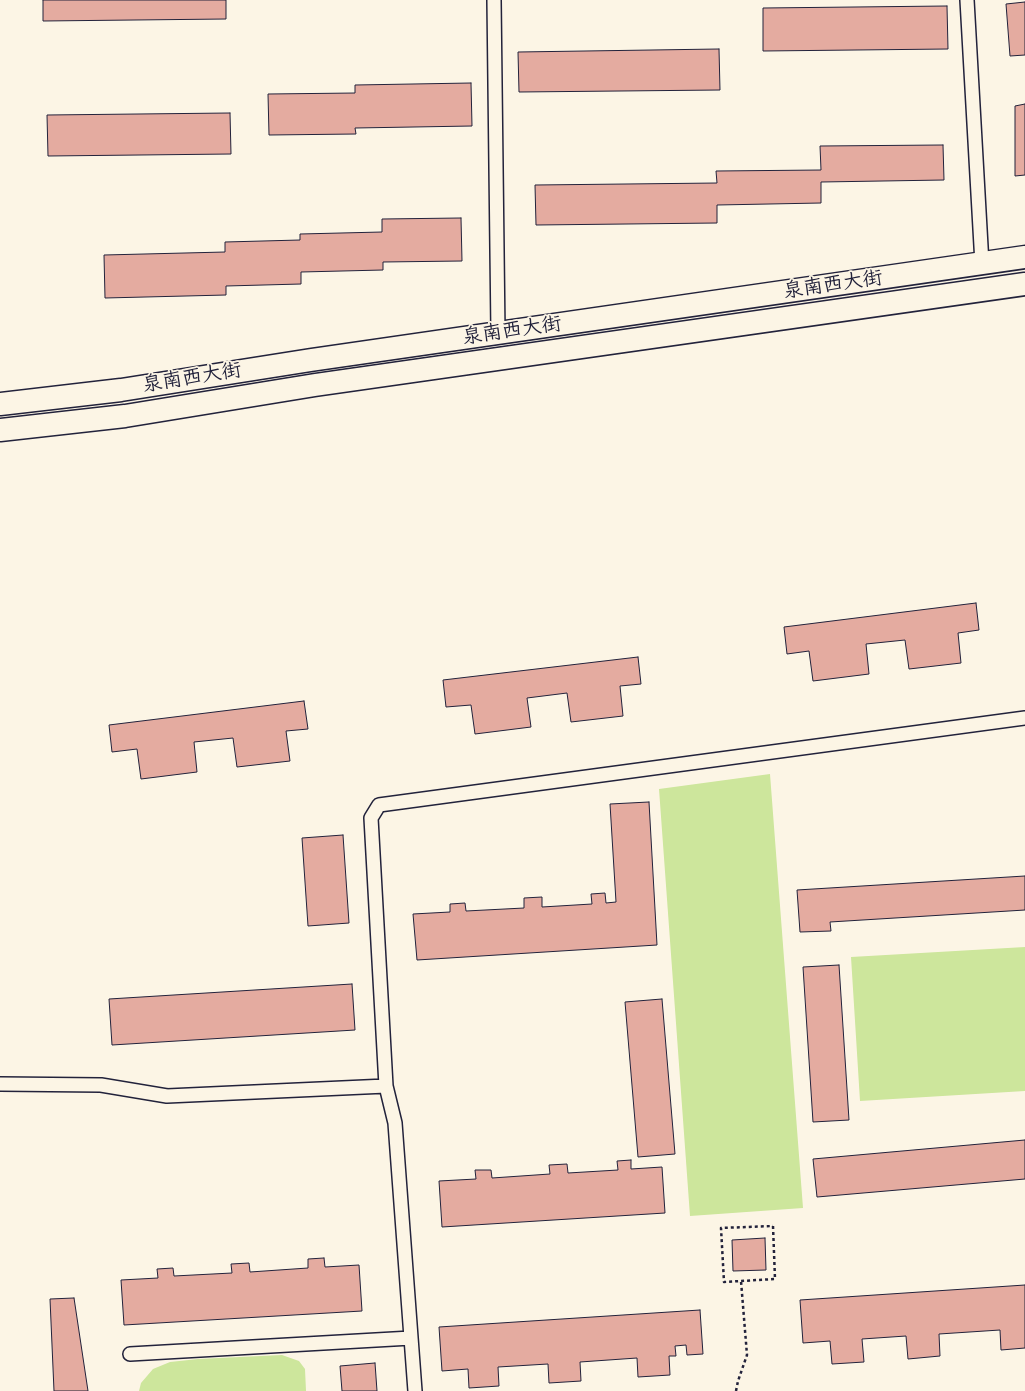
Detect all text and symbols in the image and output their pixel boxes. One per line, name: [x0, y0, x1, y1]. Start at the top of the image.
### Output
street label: 泉南西大街: [782, 266, 884, 304]
street label: 泉南西大街: [461, 312, 563, 350]
street label: 泉南西大街: [141, 358, 243, 398]

